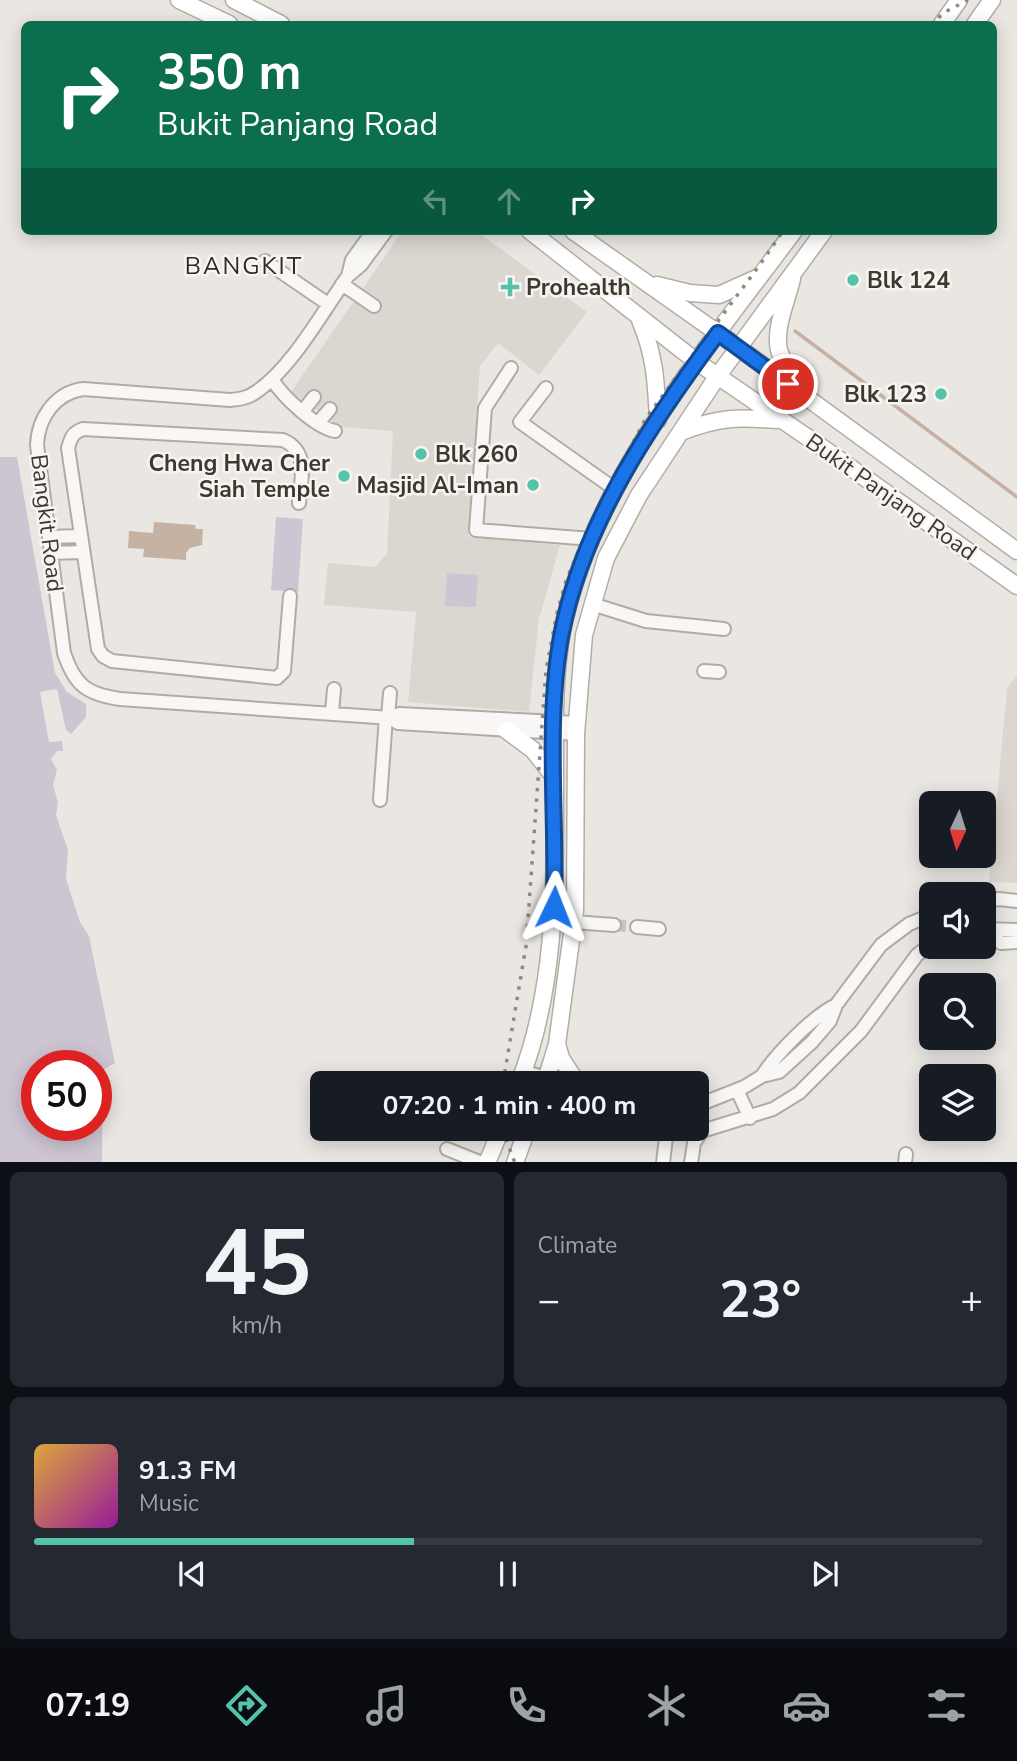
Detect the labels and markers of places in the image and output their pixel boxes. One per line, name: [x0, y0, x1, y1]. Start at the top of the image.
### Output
place label: Blk 124: [867, 265, 950, 296]
place label: Prohealth: [526, 272, 631, 303]
marker: Blk 124: [845, 272, 861, 288]
marker: Prohealth: [500, 277, 520, 297]
pin: [758, 354, 818, 414]
place label: Blk 123: [844, 379, 927, 410]
marker: Blk 123: [933, 386, 949, 402]
place label: Blk 260: [435, 439, 518, 470]
marker: Blk 260: [413, 446, 429, 462]
place label: Cheng Hwa Cher Siah Temple: [148, 448, 330, 505]
marker: Cheng Hwa Cher Siah Temple: [336, 468, 352, 484]
place label: Masjid Al-Iman: [356, 470, 519, 501]
marker: Masjid Al-Iman: [525, 477, 541, 493]

